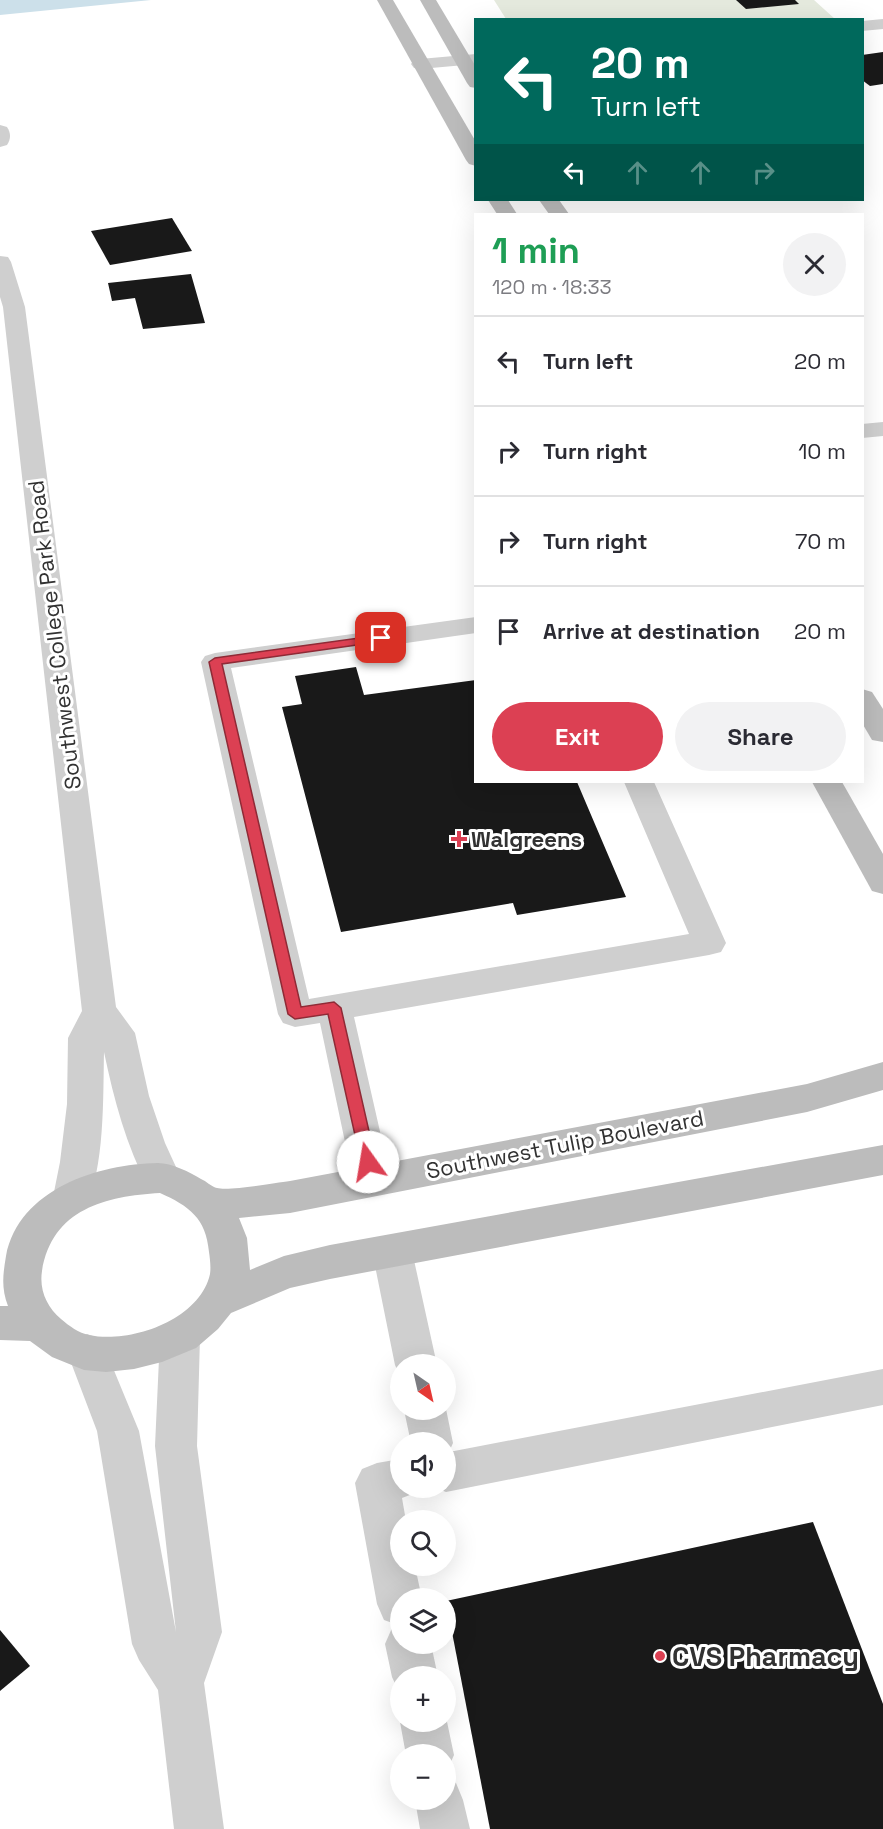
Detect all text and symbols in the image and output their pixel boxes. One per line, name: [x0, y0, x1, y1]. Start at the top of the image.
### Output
text: 20 m: [591, 37, 690, 90]
icon: left: [492, 42, 570, 120]
text: Turn left: [591, 89, 701, 124]
icon: left: [558, 156, 591, 189]
icon: ahead: [621, 156, 654, 189]
icon: ahead: [684, 156, 717, 189]
icon: right: [747, 156, 780, 189]
text: 1 min: [492, 228, 580, 274]
button: close: [783, 233, 846, 296]
text: 120 m · 18:33: [492, 274, 612, 300]
icon: left: [492, 345, 525, 378]
text: Turn left: [543, 347, 633, 375]
text: 20 m: [794, 347, 846, 375]
icon: right: [492, 435, 525, 468]
text: Turn right: [543, 437, 648, 465]
text: 10 m: [798, 437, 846, 465]
street label: Southwest College Park Road: [21, 479, 87, 791]
icon: right: [492, 525, 525, 558]
text: Turn right: [543, 527, 648, 555]
text: 70 m: [795, 527, 846, 555]
pin: [355, 612, 406, 663]
icon: arrive: [492, 615, 525, 648]
text: Arrive at destination: [543, 617, 760, 645]
text: 20 m: [794, 617, 846, 645]
icon: arrive: [364, 621, 397, 654]
button: Exit: [492, 702, 663, 771]
button: Share: [675, 702, 846, 771]
place label: Walgreens: [471, 825, 582, 853]
marker: Walgreens: [452, 832, 466, 846]
street label: Southwest Tulip Boulevard: [424, 1103, 706, 1185]
position arrow: [336, 1130, 400, 1194]
north arrow: [390, 1354, 456, 1420]
map controls: [390, 1354, 456, 1810]
button: sound: [390, 1432, 456, 1498]
button: search: [390, 1510, 456, 1576]
button: layers: [390, 1588, 456, 1654]
place label: CVS Pharmacy: [672, 1639, 859, 1674]
marker: CVS Pharmacy: [653, 1649, 667, 1663]
button: +: [390, 1666, 456, 1732]
button: −: [390, 1744, 456, 1810]

